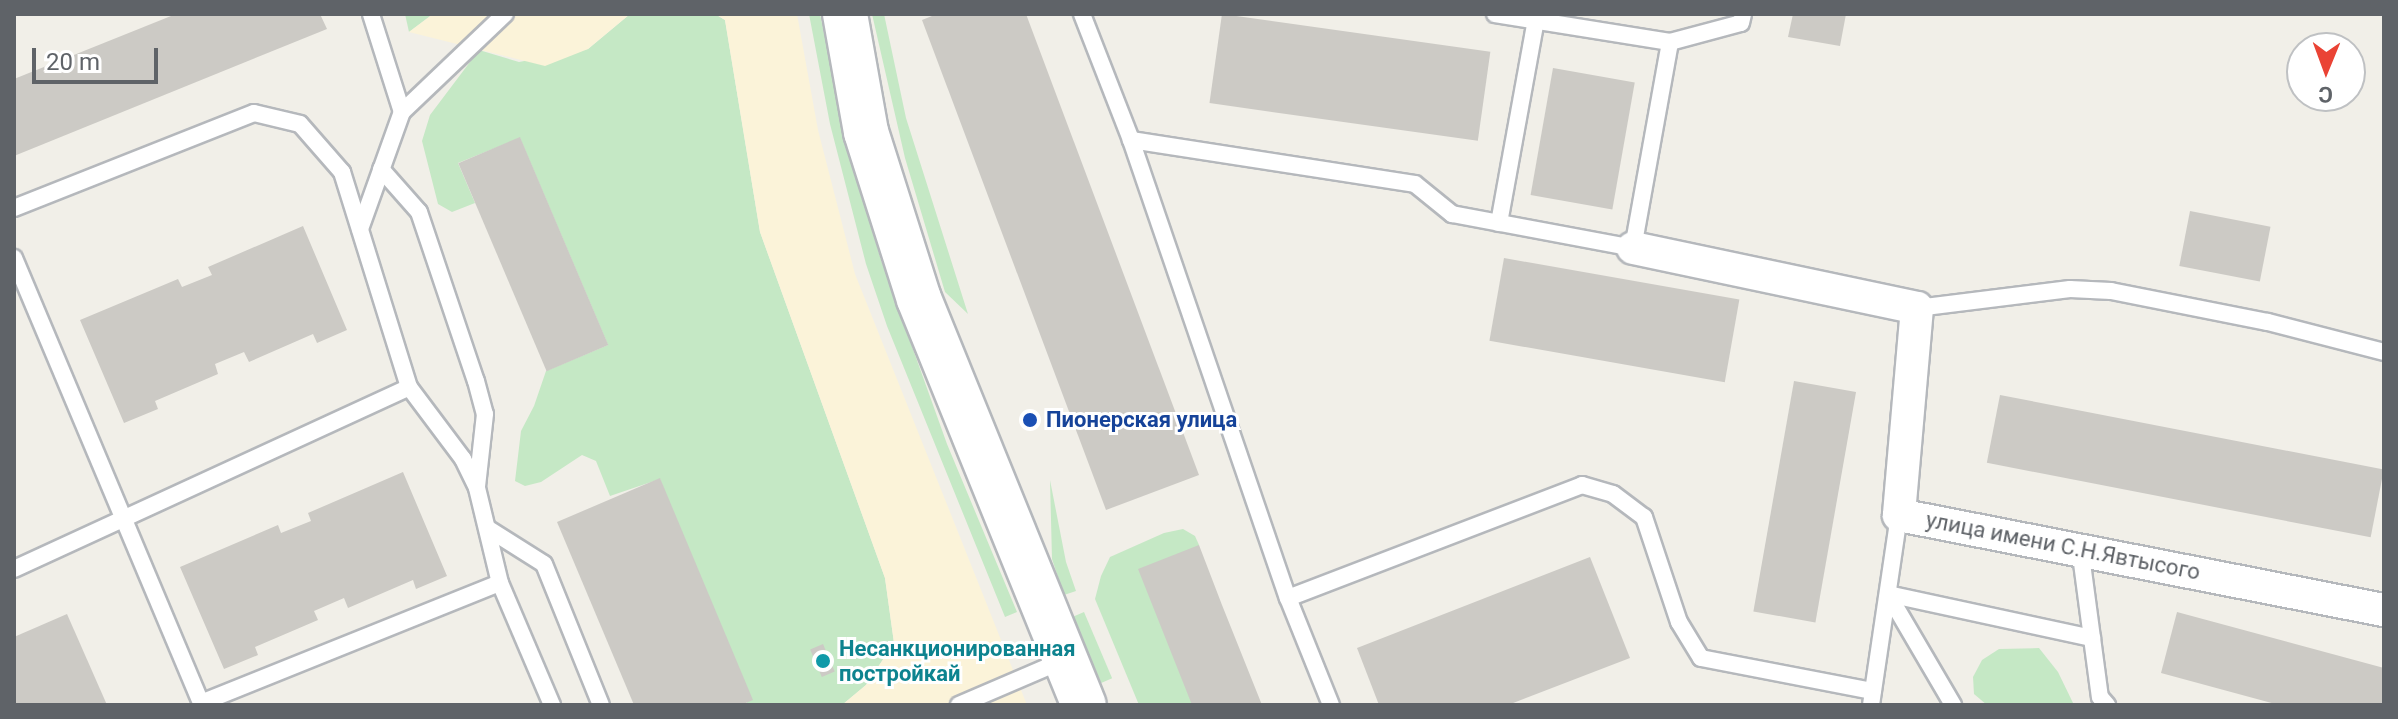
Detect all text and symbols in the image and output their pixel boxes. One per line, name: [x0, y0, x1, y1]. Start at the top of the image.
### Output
scale bar: [36, 32, 162, 82]
north arrow: [2286, 32, 2366, 112]
text: 20 m: [46, 48, 100, 76]
text: С: [2318, 82, 2333, 107]
place label: Пионерская улица: [1046, 407, 1237, 433]
marker: Пионерская улица: [1021, 411, 1039, 429]
street label: улица имени С.Н.Явтысого: [1924, 506, 2202, 586]
place label: Несанкционированная постройкай: [839, 635, 1076, 686]
marker: Несанкционированная постройкай: [814, 652, 832, 670]

